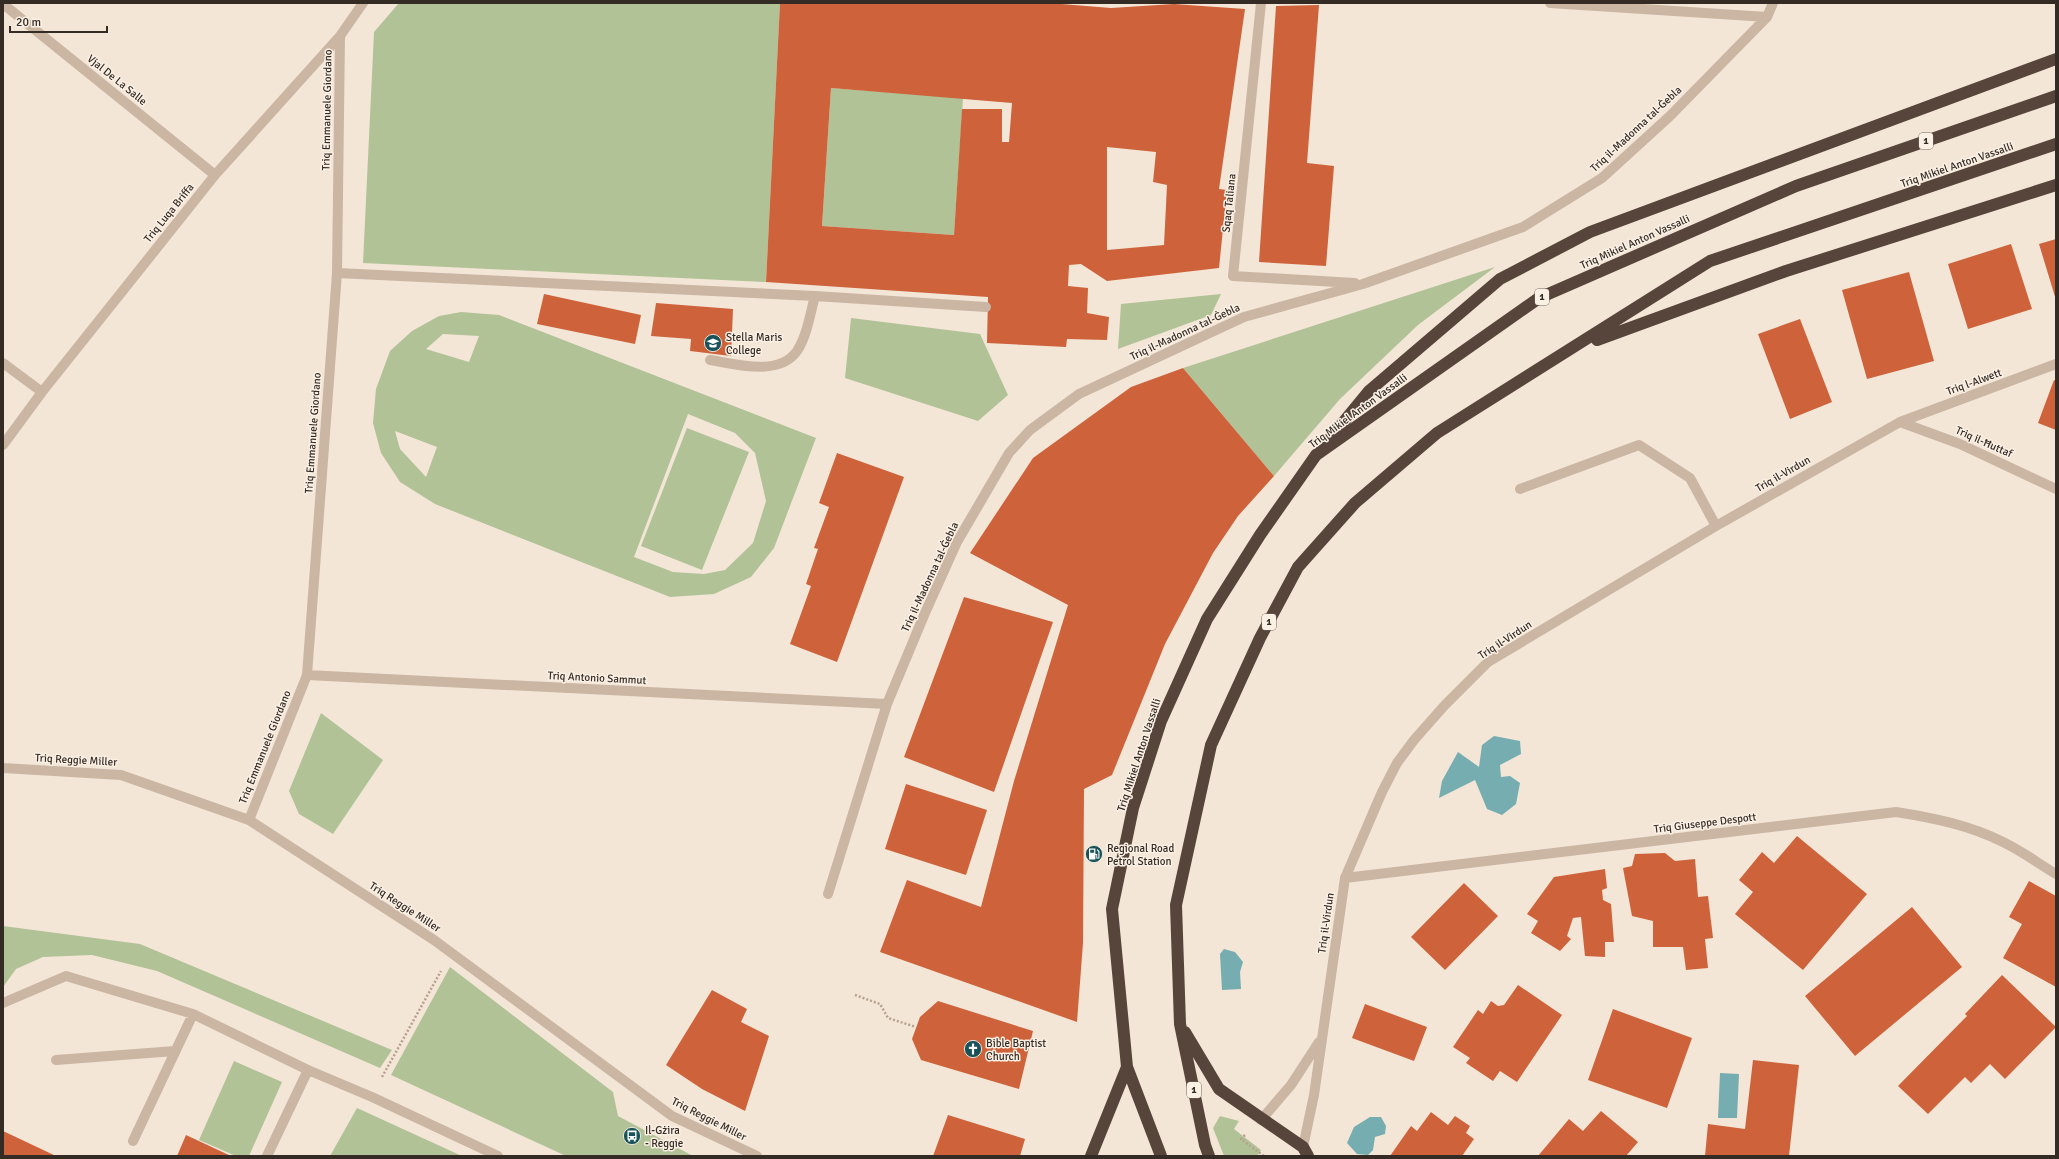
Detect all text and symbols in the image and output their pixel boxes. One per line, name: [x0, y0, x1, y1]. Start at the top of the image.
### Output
scale bar: [10, 8, 107, 34]
text: 20 m: [16, 15, 41, 30]
street label: Triq Emmanuele Giordano: [319, 49, 335, 171]
street label: Vjal De La Salle: [85, 52, 149, 108]
street label: Triq il-Madonna tal-Ġebla: [1587, 82, 1685, 175]
road number: 1: [1919, 133, 1933, 149]
street label: Triq Mikiel Anton Vassalli: [1899, 140, 2015, 190]
street label: Sqaq Taliana: [1219, 172, 1239, 233]
street label: Triq Luqa Briffa: [141, 181, 197, 245]
street label: Triq Mikiel Anton Vassalli: [1578, 212, 1692, 272]
road number: 1: [1535, 289, 1549, 305]
street label: Triq il-Madonna tal-Ġebla: [1128, 300, 1242, 363]
place label: Stella Maris College: [726, 331, 782, 357]
school or university icon: Stella Maris College: [703, 333, 723, 353]
street label: Triq l-Alwett: [1944, 366, 2004, 398]
street label: Triq Mikiel Anton Vassalli: [1306, 371, 1410, 451]
street label: Triq Emmanuele Giordano: [302, 372, 324, 494]
street label: Triq il-Ħuttaf: [1954, 424, 2016, 461]
street label: Triq il-Virdun: [1753, 453, 1813, 495]
street label: Triq il-Madonna tal-Ġebla: [898, 519, 961, 634]
road number: 1: [1262, 614, 1276, 630]
street label: Triq il-Virdun: [1476, 618, 1534, 662]
street label: Triq Antonio Sammut: [547, 669, 647, 687]
street label: Triq Emmanuele Giordano: [236, 688, 294, 806]
street label: Triq Mikiel Anton Vassalli: [1115, 697, 1163, 813]
street label: Triq Reggie Miller: [34, 751, 118, 769]
street label: Triq Giuseppe Despott: [1653, 810, 1757, 836]
place label: Regional Road Petrol Station: [1107, 842, 1174, 868]
fuel station icon: Regional Road Petrol Station: [1084, 844, 1104, 864]
street label: Triq Reggie Miller: [367, 879, 443, 935]
street label: Triq il-Virdun: [1315, 892, 1337, 954]
place label: Bible Baptist Church: [986, 1037, 1046, 1063]
church icon: Bible Baptist Church: [963, 1039, 983, 1059]
road number: 1: [1187, 1082, 1201, 1098]
street label: Triq Reggie Miller: [669, 1094, 749, 1144]
place label: Il-Gżira - Reggie: [645, 1124, 683, 1150]
bus stop icon: Il-Gżira - Reggie: [622, 1126, 642, 1146]

